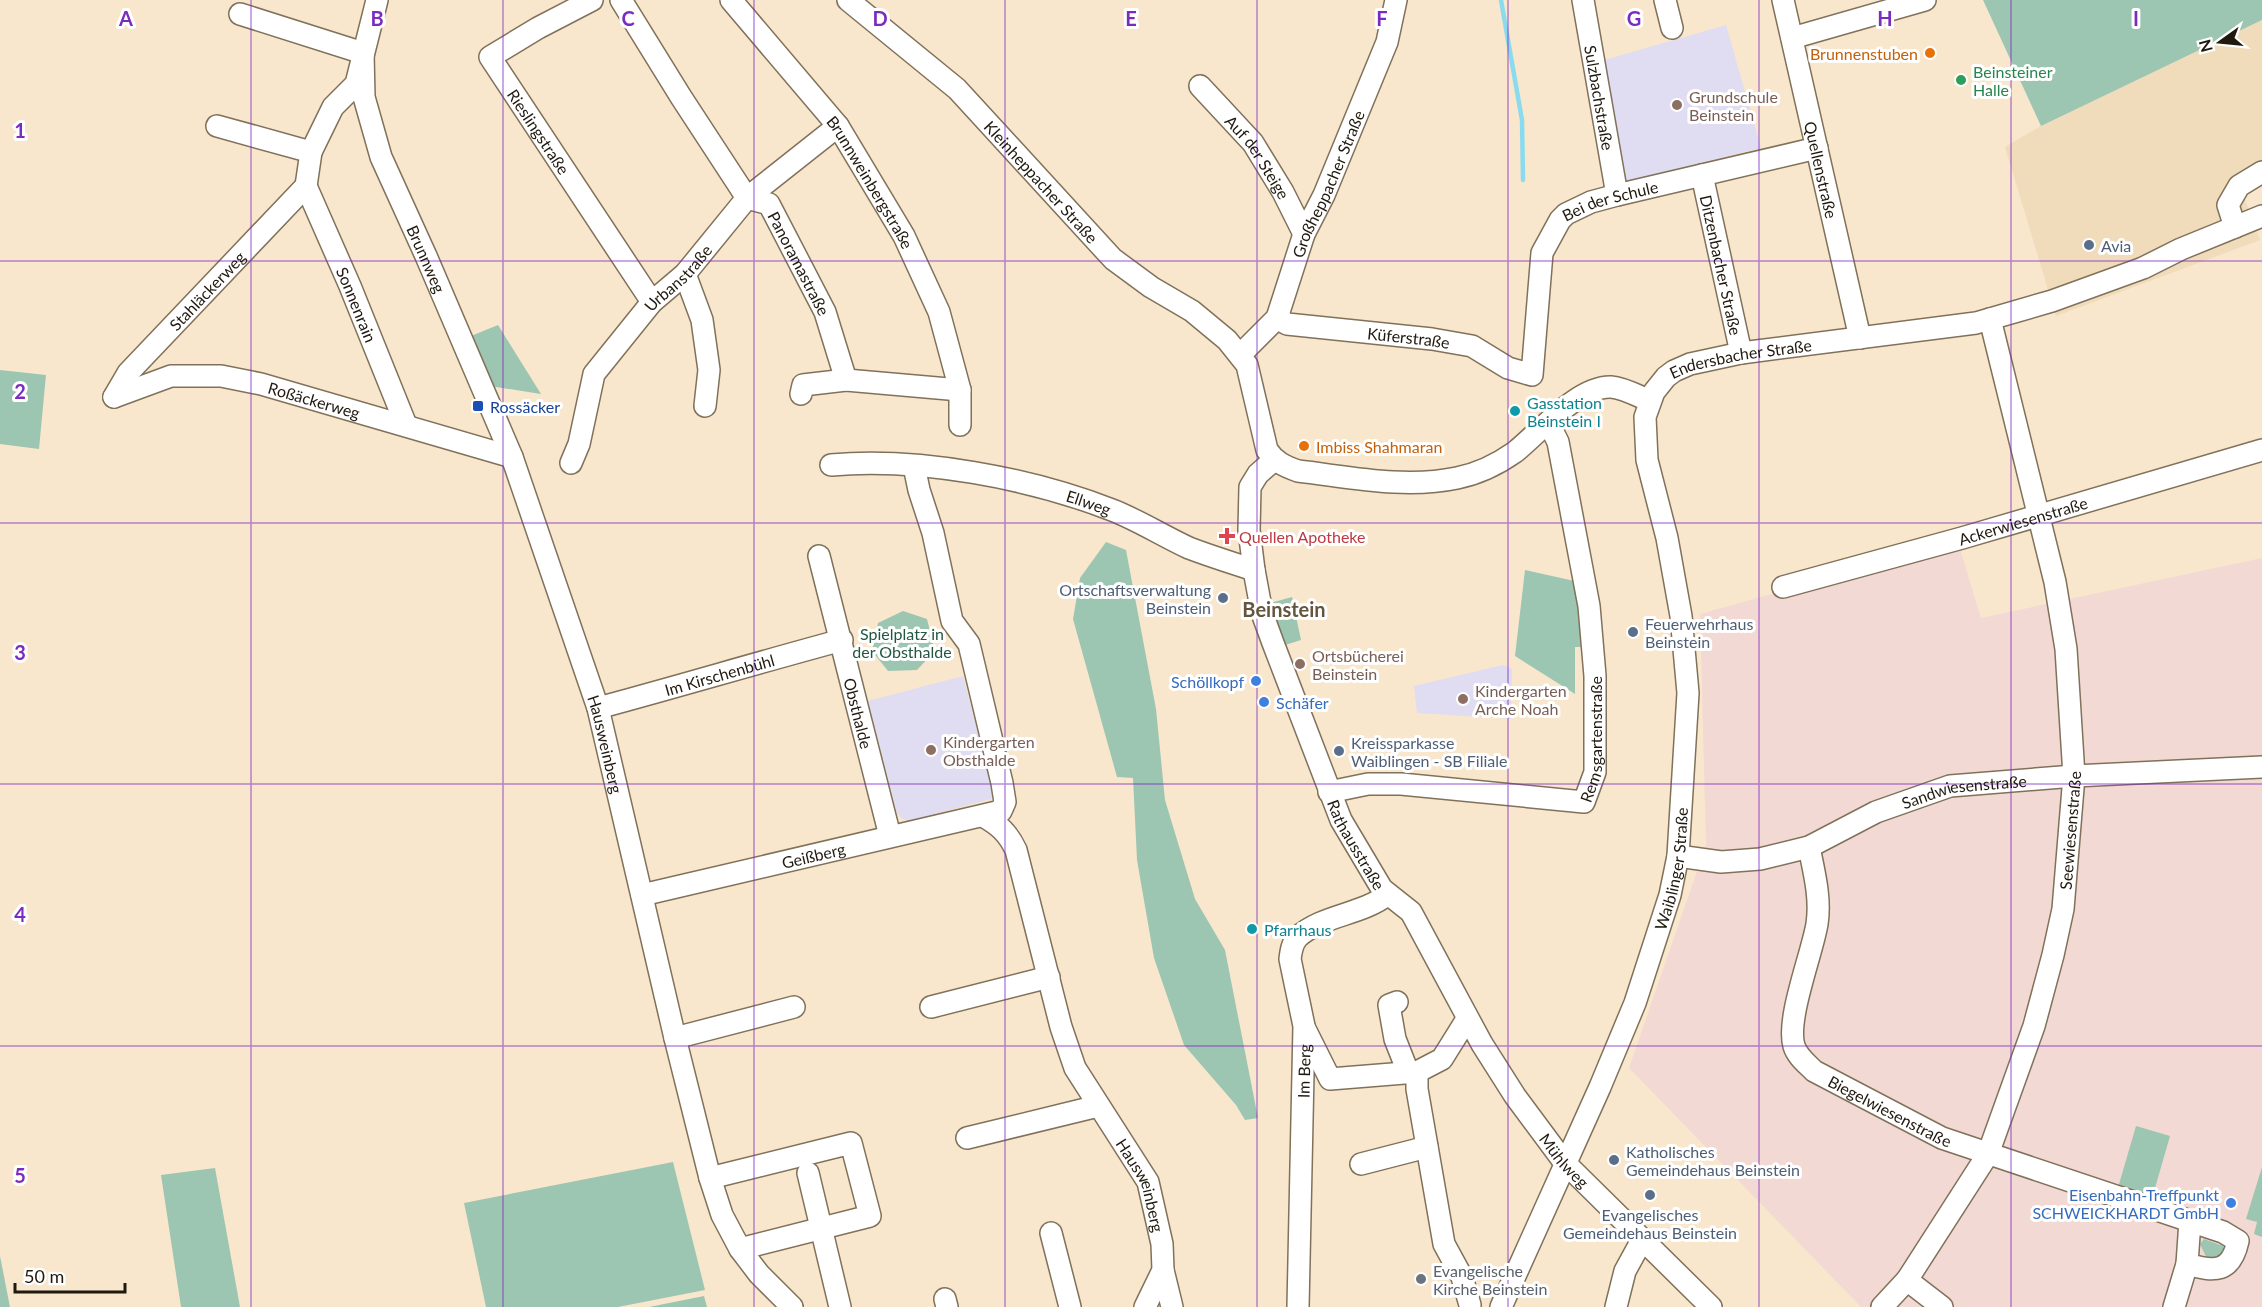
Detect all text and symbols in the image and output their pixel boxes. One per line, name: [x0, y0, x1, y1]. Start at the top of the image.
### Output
text: A: [118, 6, 133, 30]
text: B: [370, 6, 384, 30]
text: C: [621, 6, 635, 30]
text: D: [872, 6, 888, 30]
text: E: [1125, 6, 1137, 30]
text: F: [1376, 6, 1388, 30]
text: G: [1627, 6, 1641, 30]
text: H: [1877, 6, 1893, 30]
text: I: [2133, 6, 2139, 30]
north arrow: [2190, 12, 2250, 72]
text: N: [2194, 38, 2216, 54]
street label: Sulzbachstraße: [1582, 44, 1618, 151]
place label: Brunnenstuben: [1810, 44, 1918, 63]
marker: Brunnenstuben: [1923, 46, 1937, 60]
place label: Beinsteiner Halle: [1973, 62, 2053, 99]
marker: Beinsteiner Halle: [1954, 73, 1968, 87]
street label: Rieslingstraße: [504, 85, 574, 177]
place label: Grundschule Beinstein: [1689, 87, 1778, 124]
marker: Grundschule Beinstein: [1670, 98, 1684, 112]
street label: Großheppacher Straße: [1288, 107, 1367, 260]
street label: Brunnweinbergstraße: [823, 111, 918, 251]
street label: Auf der Steige: [1222, 111, 1294, 202]
street label: Kleinheppacher Straße: [981, 116, 1102, 246]
text: 1: [14, 118, 26, 142]
street label: Quellenstraße: [1801, 119, 1842, 220]
street label: Bei der Schule: [1559, 176, 1660, 224]
street label: Ditzenbacher Straße: [1697, 193, 1746, 337]
street label: Panoramastraße: [765, 208, 834, 318]
street label: Brunnweg: [404, 222, 450, 295]
place label: Avia: [2101, 236, 2131, 255]
marker: Avia: [2082, 238, 2096, 252]
street label: Urbanstraße: [639, 240, 715, 314]
street label: Stahläckerweg: [165, 247, 249, 334]
street label: Sonnenrain: [333, 264, 381, 345]
street label: Küferstraße: [1367, 323, 1451, 351]
street label: Endersbacher Straße: [1666, 335, 1813, 381]
street label: Roßäckerweg: [266, 377, 362, 422]
text: 2: [14, 379, 26, 403]
place label: Gasstation Beinstein I: [1527, 393, 1602, 430]
place label: Rossäcker: [490, 397, 560, 416]
marker: Rossäcker: [471, 399, 485, 413]
marker: Gasstation Beinstein I: [1508, 404, 1522, 418]
place label: Imbiss Shahmaran: [1316, 437, 1442, 456]
marker: Imbiss Shahmaran: [1297, 439, 1311, 453]
street label: Ellweg: [1064, 485, 1114, 518]
street label: Ackerwiesenstraße: [1956, 492, 2090, 548]
place label: Quellen Apotheke: [1239, 527, 1365, 546]
marker: Quellen Apotheke: [1220, 529, 1234, 543]
place label: Ortschaftsverwaltung Beinstein: [1059, 580, 1211, 617]
marker: Ortschaftsverwaltung Beinstein: [1216, 591, 1230, 605]
district label: Beinstein: [1242, 597, 1326, 621]
place label: Feuerwehrhaus Beinstein: [1645, 614, 1753, 651]
park label: Spielplatz in der Obsthalde: [852, 624, 952, 661]
marker: Feuerwehrhaus Beinstein: [1626, 625, 1640, 639]
text: 3: [14, 640, 26, 664]
place label: Ortsbücherei Beinstein: [1312, 646, 1404, 683]
street label: Im Kirschenbühl: [662, 650, 776, 699]
marker: Ortsbücherei Beinstein: [1293, 657, 1307, 671]
place label: Schöllkopf: [1171, 672, 1244, 691]
marker: Schöllkopf: [1249, 674, 1263, 688]
street label: Obsthalde: [841, 676, 877, 750]
street label: Remsgartenstraße: [1575, 676, 1605, 805]
place label: Kindergarten Arche Noah: [1475, 681, 1567, 718]
street label: Hausweinberg: [585, 692, 627, 795]
marker: Kindergarten Arche Noah: [1456, 692, 1470, 706]
place label: Schäfer: [1276, 693, 1329, 712]
marker: Schäfer: [1257, 695, 1271, 709]
place label: Kindergarten Obsthalde: [943, 732, 1035, 769]
place label: Kreissparkasse Waiblingen - SB Filiale: [1351, 733, 1507, 770]
marker: Kindergarten Obsthalde: [924, 743, 938, 757]
marker: Kreissparkasse Waiblingen - SB Filiale: [1332, 744, 1346, 758]
street label: Sandwiesenstraße: [1899, 770, 2027, 812]
street label: Seewiesenstraße: [2055, 771, 2084, 890]
street label: Rathausstraße: [1324, 797, 1390, 893]
street label: Waiblinger Straße: [1650, 807, 1690, 932]
street label: Geißberg: [780, 838, 847, 872]
text: 4: [14, 902, 26, 926]
place label: Pfarrhaus: [1264, 920, 1332, 939]
marker: Pfarrhaus: [1245, 922, 1259, 936]
street label: Im Berg: [1293, 1044, 1313, 1098]
street label: Biegelwiesenstraße: [1825, 1071, 1954, 1150]
street label: Mühlweg: [1536, 1129, 1593, 1191]
street label: Hausweinberg: [1113, 1135, 1168, 1234]
place label: Katholisches Gemeindehaus Beinstein: [1626, 1142, 1800, 1179]
marker: Katholisches Gemeindehaus Beinstein: [1607, 1153, 1621, 1167]
text: 5: [14, 1163, 26, 1187]
place label: Eisenbahn-Treffpunkt SCHWEICKHARDT GmbH: [2032, 1185, 2219, 1222]
marker: Evangelisches Gemeindehaus Beinstein: [1643, 1188, 1657, 1202]
marker: Eisenbahn-Treffpunkt SCHWEICKHARDT GmbH: [2224, 1196, 2238, 1210]
place label: Evangelisches Gemeindehaus Beinstein: [1563, 1205, 1737, 1242]
scale bar: [15, 1256, 124, 1294]
place label: Evangelische Kirche Beinstein: [1433, 1261, 1547, 1298]
text: 50 m: [24, 1265, 64, 1287]
marker: Evangelische Kirche Beinstein: [1414, 1272, 1428, 1286]

